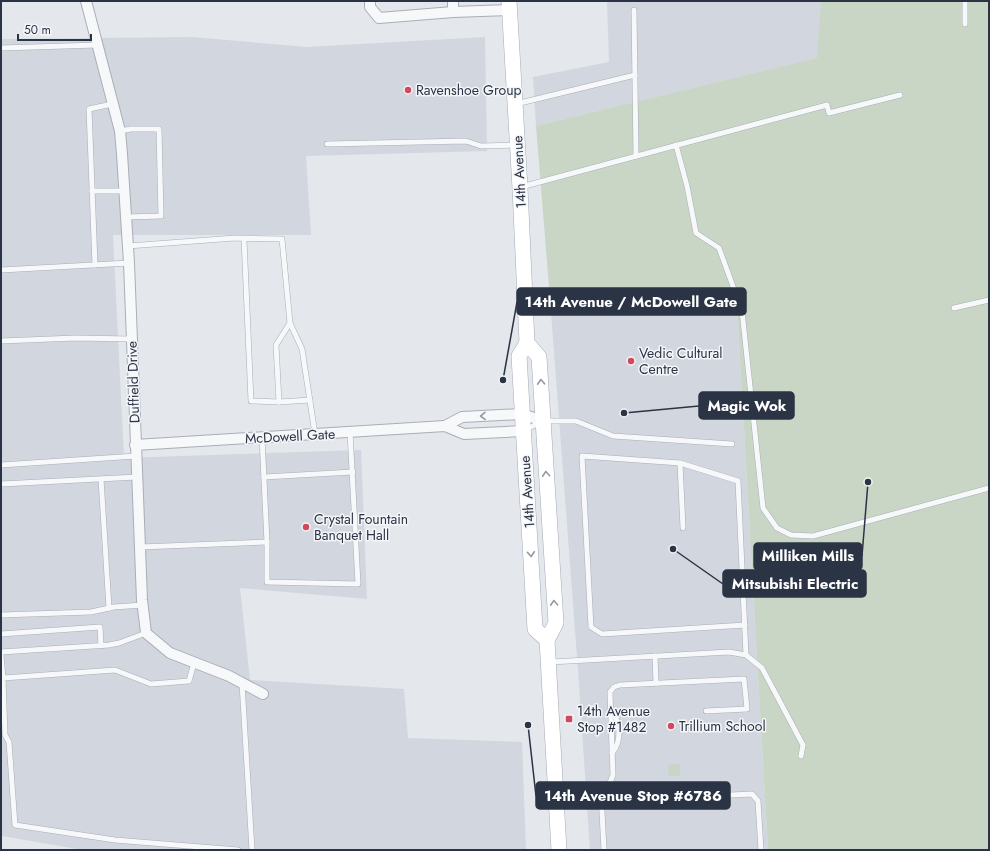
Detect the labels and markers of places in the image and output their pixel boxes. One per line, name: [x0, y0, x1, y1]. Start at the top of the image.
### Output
place label: Ravenshoe Group: [416, 80, 521, 100]
marker: Ravenshoe Group: [403, 85, 413, 95]
callout: 14th Avenue / McDowell Gate: [517, 288, 746, 315]
place label: Vedic Cultural Centre: [639, 343, 722, 379]
marker: Vedic Cultural Centre: [626, 356, 636, 366]
callout: Magic Wok: [699, 392, 794, 419]
place label: Crystal Fountain Banquet Hall: [314, 509, 408, 545]
marker: Crystal Fountain Banquet Hall: [301, 522, 311, 532]
callout: Milliken Mills: [754, 543, 862, 570]
callout: Mitsubishi Electric: [723, 570, 866, 597]
place label: 14th Avenue Stop #1482: [577, 701, 650, 737]
marker: 14th Avenue Stop #1482: [564, 714, 574, 724]
place label: Trillium School: [679, 716, 766, 736]
marker: Trillium School: [666, 721, 676, 731]
callout: 14th Avenue Stop #6786: [536, 782, 730, 809]

